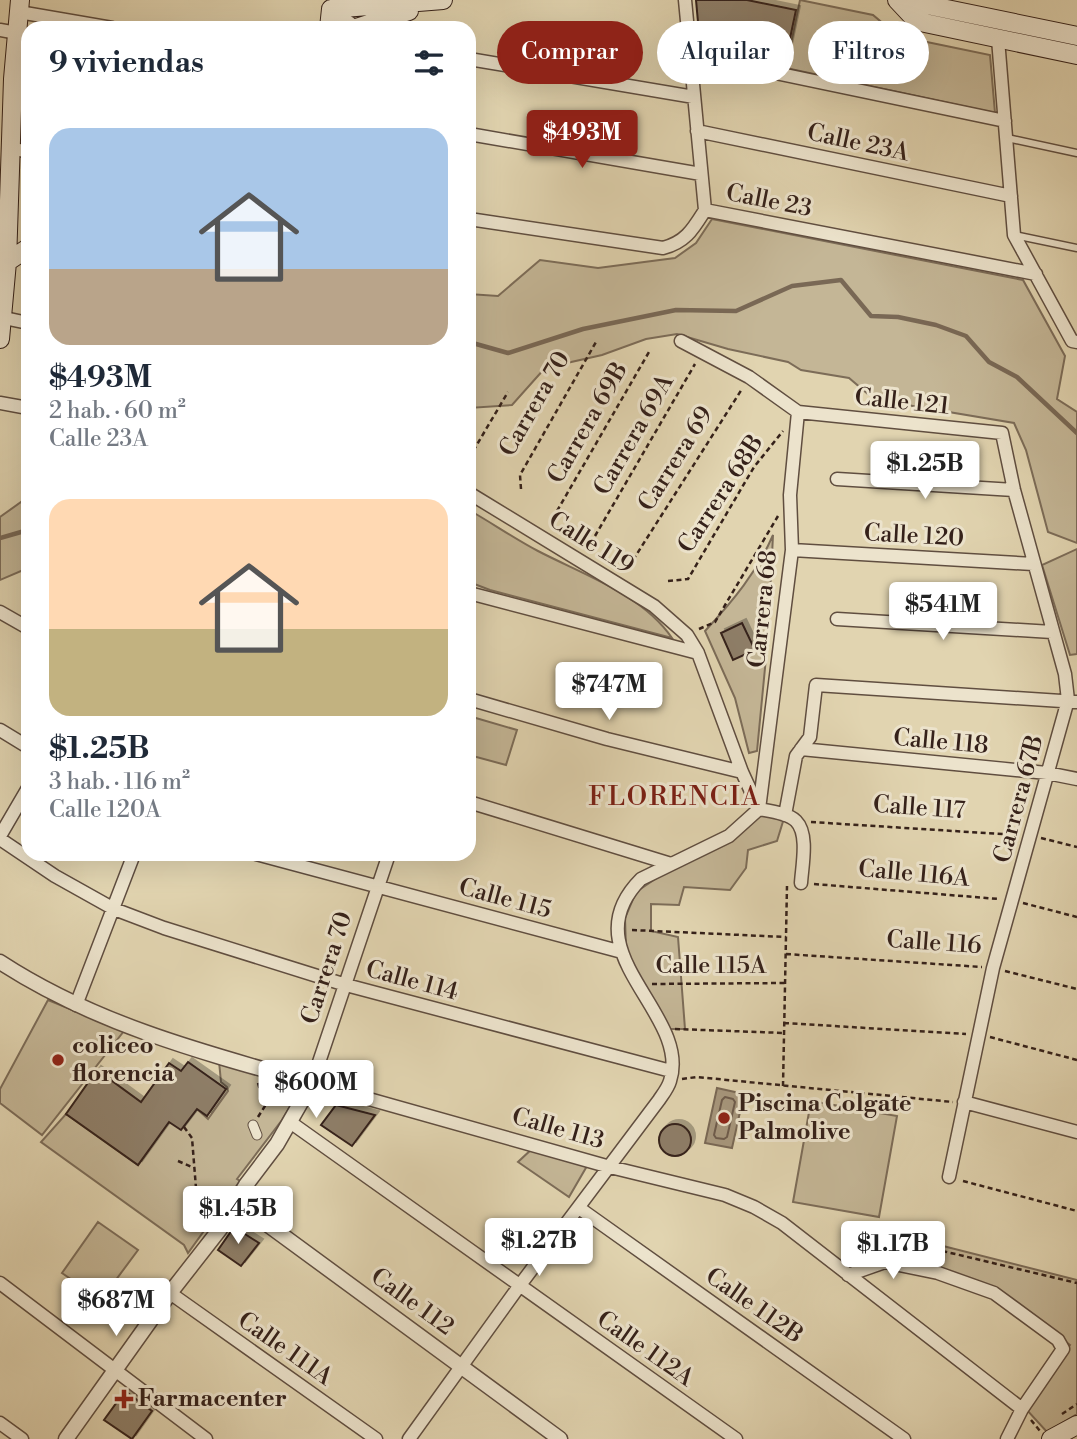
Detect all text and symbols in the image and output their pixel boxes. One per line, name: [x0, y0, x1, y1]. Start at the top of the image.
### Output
chip: Comprar: [497, 21, 643, 84]
chip: Alquilar: [657, 21, 794, 84]
chip: Filtros: [808, 21, 929, 84]
text: 9 viviendas: [49, 44, 204, 82]
icon: filters: [410, 44, 448, 82]
pin: $493M: [533, 110, 631, 170]
street label: Calle 23A: [804, 118, 912, 169]
text: $493M: [543, 119, 621, 147]
icon: home: [186, 174, 312, 300]
street label: Calle 23: [724, 178, 814, 224]
street label: Carrera 70: [493, 346, 577, 462]
street label: Carrera 69B: [541, 357, 635, 489]
text: $493M: [49, 359, 152, 397]
street label: Carrera 69A: [588, 369, 680, 501]
street label: Calle 121: [853, 382, 951, 422]
text: 2 hab. · 60 m²: [49, 397, 186, 425]
street label: Carrera 69: [632, 401, 720, 517]
text: Calle 23A: [49, 425, 148, 453]
street label: Carrera 68B: [672, 429, 770, 559]
pin: $1.25B: [868, 442, 982, 501]
text: $1.25B: [886, 450, 964, 478]
street label: Calle 119: [543, 505, 639, 581]
street label: Calle 120: [863, 518, 965, 554]
icon: home: [186, 545, 312, 671]
street label: Carrera 68: [742, 549, 784, 669]
pin: $541M: [894, 582, 992, 642]
text: $541M: [905, 591, 981, 619]
pin: $747M: [560, 662, 658, 722]
text: $747M: [571, 671, 647, 699]
street label: Calle 118: [892, 723, 990, 761]
text: $1.25B: [49, 730, 150, 768]
street label: Carrera 67B: [988, 732, 1050, 866]
text: 3 hab. · 116 m²: [49, 768, 190, 796]
district label: FLORENCIA: [589, 781, 761, 813]
street label: Calle 117: [872, 790, 966, 826]
text: Calle 120A: [49, 796, 161, 824]
street label: Calle 116A: [857, 854, 971, 894]
street label: Calle 115: [455, 872, 555, 926]
street label: Carrera 70: [295, 908, 359, 1028]
street label: Calle 116: [886, 925, 982, 961]
street label: Calle 115A: [655, 951, 767, 981]
street label: Calle 114: [362, 954, 462, 1008]
place label: coliceo florencia: [72, 1031, 175, 1089]
marker: coliceo florencia: [50, 1052, 66, 1068]
pin: $600M: [267, 1060, 365, 1120]
text: $600M: [275, 1069, 357, 1097]
place label: Piscina Colgate Palmolive: [738, 1089, 912, 1147]
street label: Calle 113: [508, 1102, 608, 1156]
marker: Piscina Colgate Palmolive: [716, 1110, 732, 1126]
pin: $1.45B: [181, 1186, 295, 1246]
text: $1.45B: [199, 1195, 277, 1223]
pin: $1.27B: [482, 1218, 596, 1278]
pin: $1.17B: [836, 1222, 950, 1281]
text: $1.27B: [501, 1227, 577, 1255]
text: $1.17B: [857, 1230, 929, 1258]
street label: Calle 112B: [699, 1261, 809, 1351]
street label: Calle 112: [365, 1262, 459, 1342]
pin: $687M: [67, 1278, 165, 1338]
text: $687M: [77, 1287, 155, 1315]
street label: Calle 111A: [232, 1305, 339, 1393]
street label: Calle 112A: [591, 1305, 700, 1394]
place label: Farmacenter: [138, 1384, 287, 1414]
marker: Farmacenter: [116, 1391, 132, 1407]

